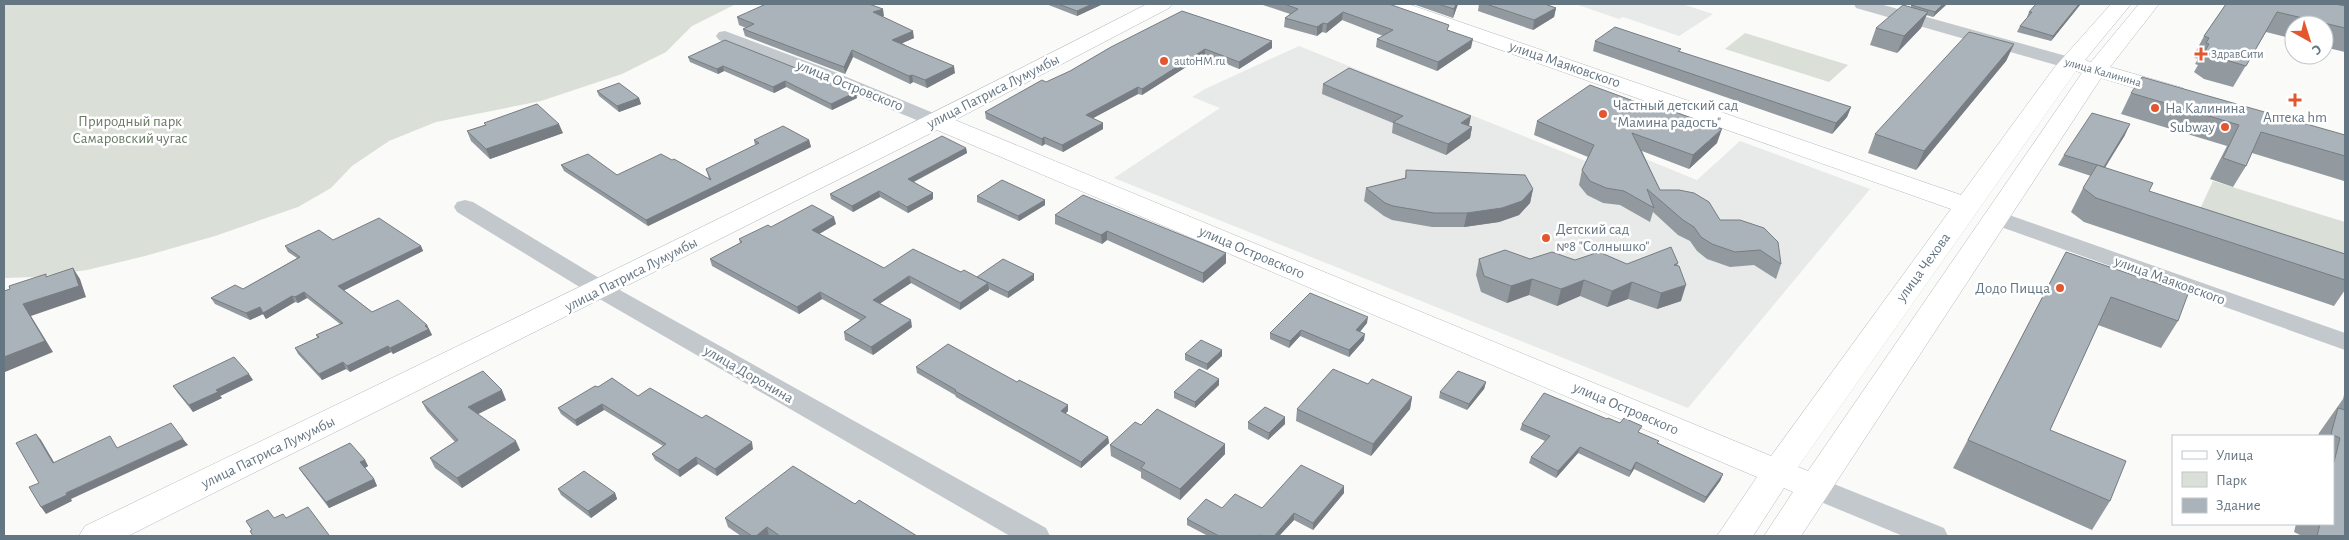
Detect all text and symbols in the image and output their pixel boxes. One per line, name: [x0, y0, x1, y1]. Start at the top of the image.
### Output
north arrow: [2284, 15, 2334, 65]
street label: улица Маяковского: [1506, 38, 1622, 91]
text: С: [2309, 41, 2324, 57]
marker: ЗдравСити: [2195, 48, 2207, 60]
place label: ЗдравСити: [2211, 48, 2264, 60]
street label: улица Патриса Лумумбы: [924, 52, 1062, 132]
marker: autoHM.ru: [1158, 55, 1170, 67]
place label: autoHM.ru: [1174, 55, 1225, 67]
street label: улица Калинина: [2062, 55, 2143, 90]
street label: улица Островского: [794, 57, 905, 114]
marker: Аптека hm: [2289, 94, 2301, 106]
place label: Частный детский сад "Мамина радость": [1613, 98, 1738, 130]
place label: На Калинина: [2165, 101, 2245, 116]
marker: На Калинина: [2149, 102, 2161, 114]
marker: Частный детский сад "Мамина радость": [1597, 108, 1609, 120]
place label: Аптека hm: [2263, 110, 2327, 125]
park label: Природный парк Самаровский чугас: [72, 114, 188, 146]
place label: Subway: [2170, 120, 2216, 135]
marker: Subway: [2219, 121, 2231, 133]
place label: Детский сад №8 "Солнышко": [1556, 222, 1650, 254]
street label: улица Островского: [1196, 223, 1307, 281]
street label: улица Чехова: [1893, 230, 1953, 305]
marker: Детский сад №8 "Солнышко": [1540, 232, 1552, 244]
street label: улица Патриса Лумумбы: [562, 235, 700, 315]
street label: улица Маяковского: [2112, 253, 2227, 307]
place label: Додо Пицца: [1975, 281, 2050, 296]
marker: Додо Пицца: [2054, 282, 2066, 294]
street label: улица Доронина: [701, 342, 796, 406]
street label: улица Островского: [1570, 379, 1681, 437]
street label: улица Патриса Лумумбы: [198, 414, 337, 492]
legend: [2172, 435, 2334, 525]
text: Улица: [2216, 448, 2253, 463]
text: Парк: [2216, 473, 2247, 488]
text: Здание: [2216, 498, 2261, 513]

